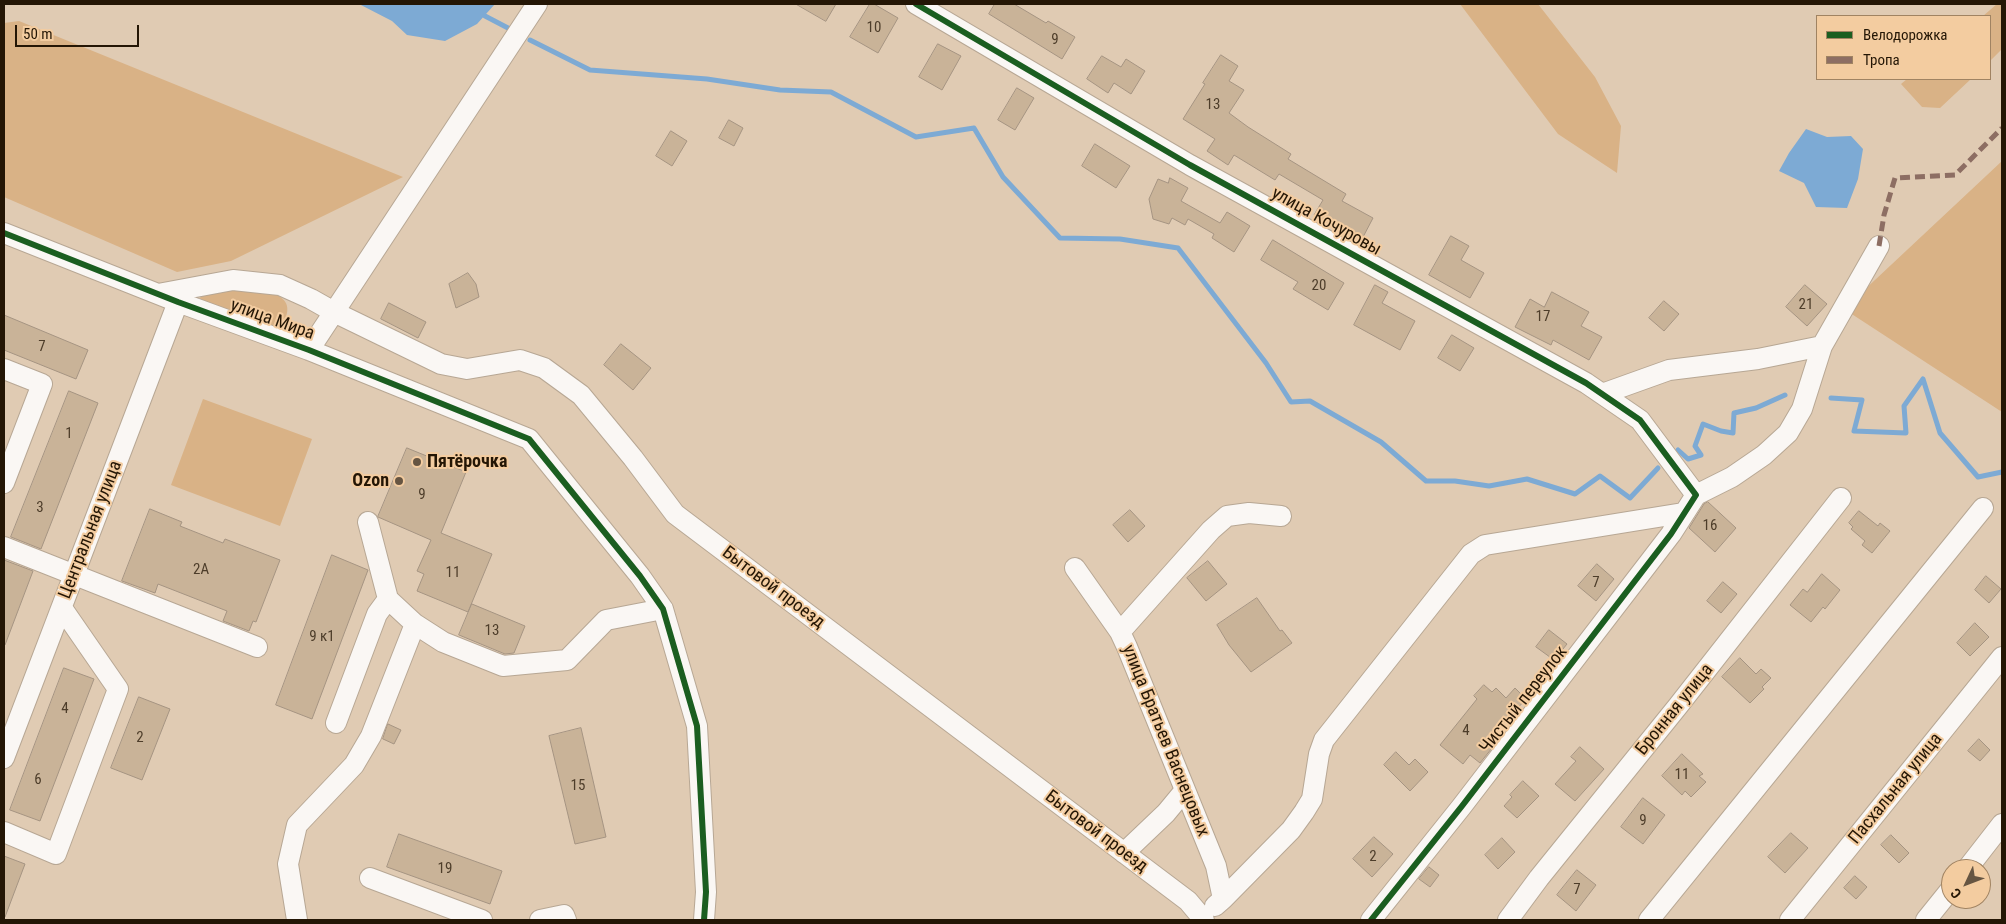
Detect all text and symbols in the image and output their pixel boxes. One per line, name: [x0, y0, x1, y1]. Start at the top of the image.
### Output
scale bar: [18, 15, 141, 47]
legend: [1816, 15, 1991, 80]
house number: 10: [867, 19, 881, 37]
text: 50 m: [23, 25, 53, 43]
text: Велодорожка: [1863, 26, 1948, 44]
house number: 9: [1051, 31, 1059, 49]
text: Тропа: [1863, 51, 1900, 69]
house number: 13: [1206, 96, 1220, 114]
street label: улица Кочуровы: [1267, 183, 1385, 261]
house number: 20: [1312, 277, 1326, 295]
street label: улица Мира: [227, 295, 317, 345]
house number: 21: [1799, 296, 1813, 314]
house number: 17: [1536, 308, 1550, 326]
house number: 7: [38, 338, 46, 356]
house number: 1: [65, 425, 73, 443]
place label: Пятёрочка: [427, 451, 507, 473]
marker: Пятёрочка: [411, 456, 423, 468]
street label: Центральная улица: [55, 458, 127, 602]
place label: Ozon: [352, 470, 389, 492]
marker: Ozon: [393, 475, 405, 487]
house number: 9: [418, 486, 426, 504]
house number: 3: [36, 499, 44, 517]
house number: 16: [1703, 517, 1717, 535]
street label: Бытовой проезд: [717, 542, 829, 634]
house number: 2А: [193, 561, 209, 579]
house number: 11: [446, 564, 460, 582]
house number: 7: [1592, 574, 1600, 592]
house number: 13: [485, 622, 499, 640]
house number: 9 к1: [309, 628, 335, 646]
street label: улица Братьев Васнецовых: [1117, 642, 1213, 840]
street label: Чистый переулок: [1475, 642, 1573, 758]
street label: Бронная улица: [1632, 660, 1718, 760]
house number: 4: [61, 700, 69, 718]
house number: 4: [1462, 722, 1470, 740]
house number: 2: [136, 729, 144, 747]
street label: Пасхальная улица: [1845, 729, 1947, 849]
house number: 11: [1675, 766, 1689, 784]
house number: 6: [34, 771, 42, 789]
house number: 15: [571, 777, 585, 795]
street label: Бытовой проезд: [1040, 786, 1152, 878]
house number: 9: [1639, 812, 1647, 830]
house number: 2: [1369, 848, 1377, 866]
north arrow: [1941, 859, 1991, 909]
house number: 19: [438, 860, 452, 878]
house number: 7: [1573, 881, 1581, 899]
text: С: [1947, 885, 1964, 902]

